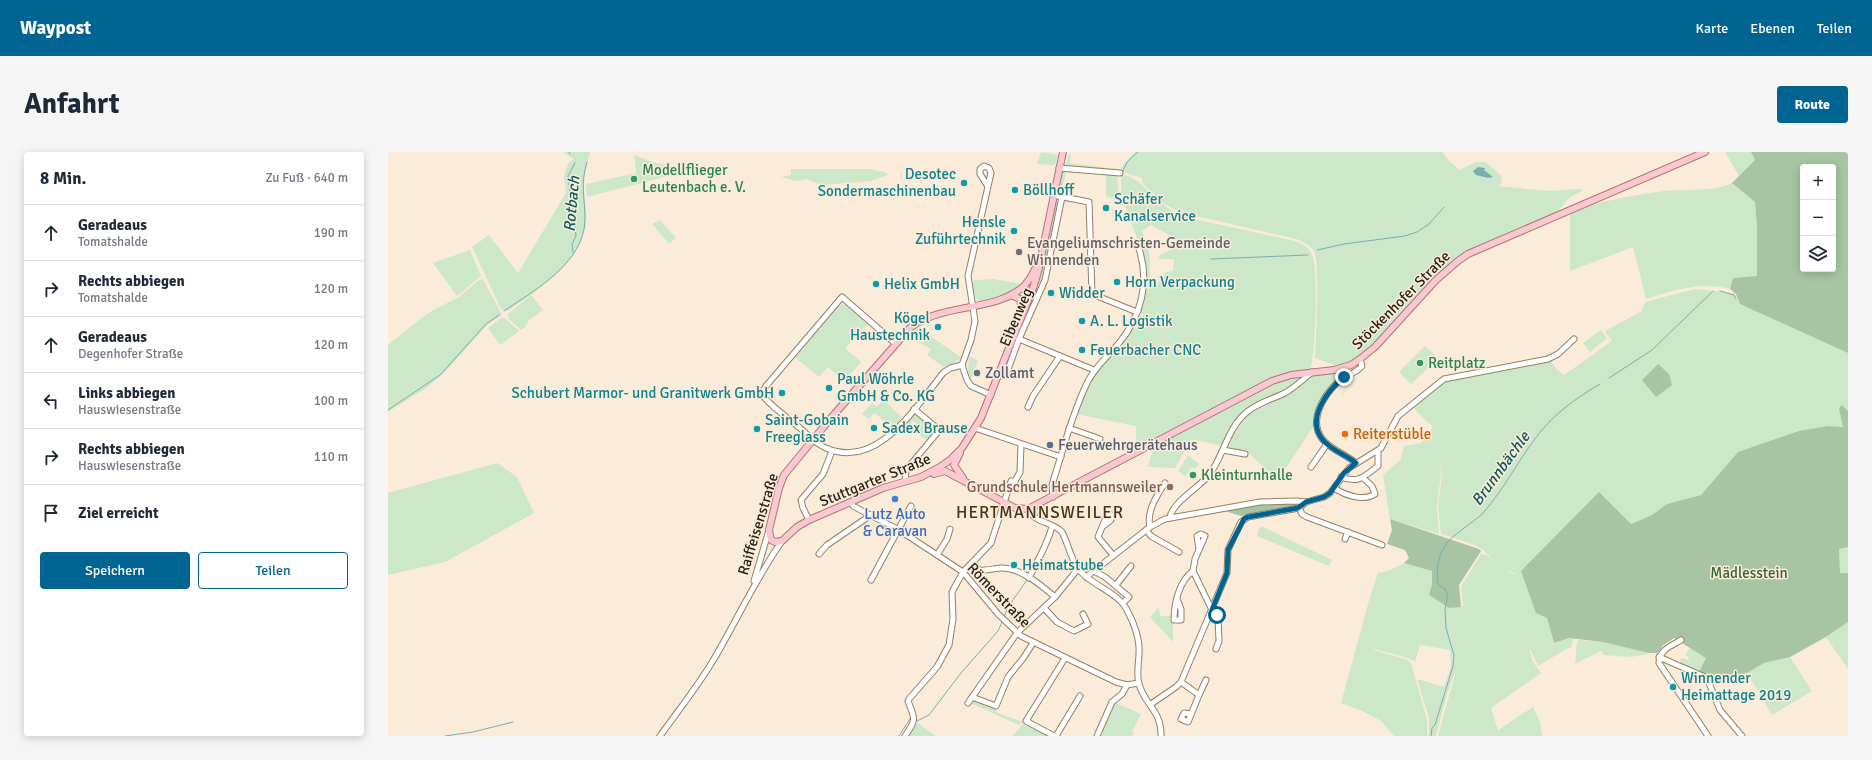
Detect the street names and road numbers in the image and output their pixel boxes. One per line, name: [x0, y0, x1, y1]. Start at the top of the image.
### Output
street label: Stöckenhofer Straße: [1348, 247, 1454, 353]
street label: Eibenweg: [996, 285, 1036, 349]
street label: Stuttgarter Straße: [817, 449, 933, 511]
street label: Raiffeisenstraße: [734, 471, 782, 577]
street label: Römerstraße: [964, 559, 1034, 631]

